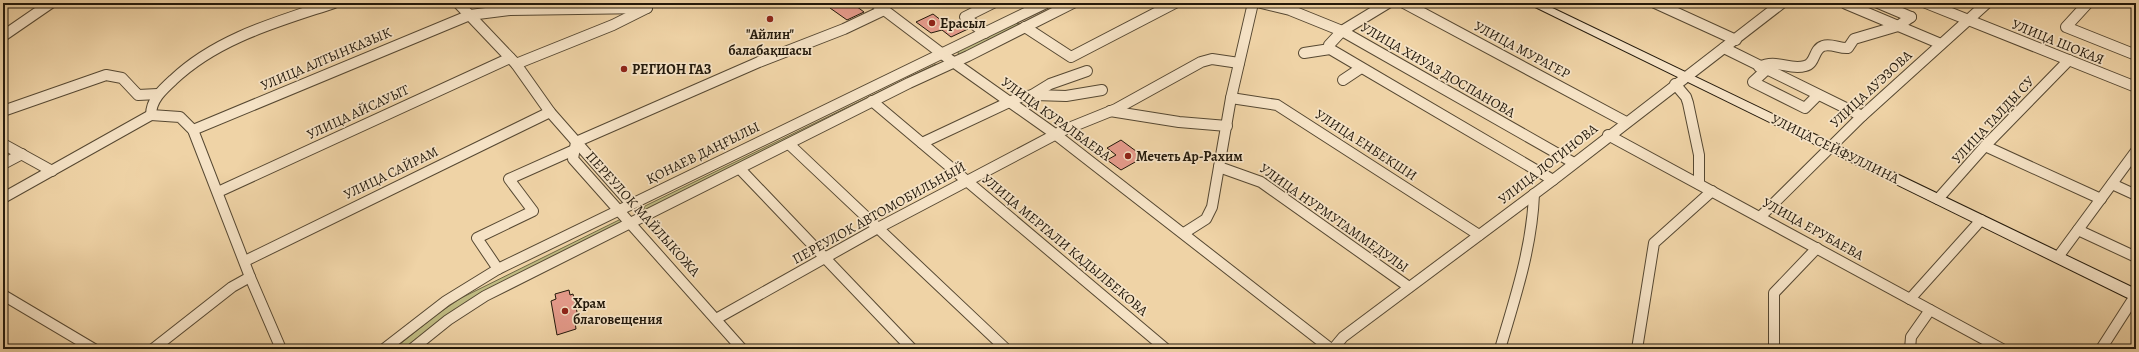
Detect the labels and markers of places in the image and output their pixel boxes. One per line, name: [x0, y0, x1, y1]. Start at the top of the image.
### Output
marker: "Айлин" балабақшасы: [765, 14, 775, 24]
place label: Ерасыл: [940, 14, 986, 33]
marker: Ерасыл: [927, 18, 937, 28]
place label: "Айлин" балабақшасы: [728, 25, 812, 60]
place label: РЕГИОН ГАЗ: [632, 60, 712, 79]
marker: РЕГИОН ГАЗ: [619, 64, 629, 74]
place label: Мечеть Ар-Рахим: [1136, 147, 1243, 166]
marker: Мечеть Ар-Рахим: [1123, 151, 1133, 161]
place label: Храм благовещения: [573, 294, 663, 329]
marker: Храм благовещения: [560, 306, 570, 316]

